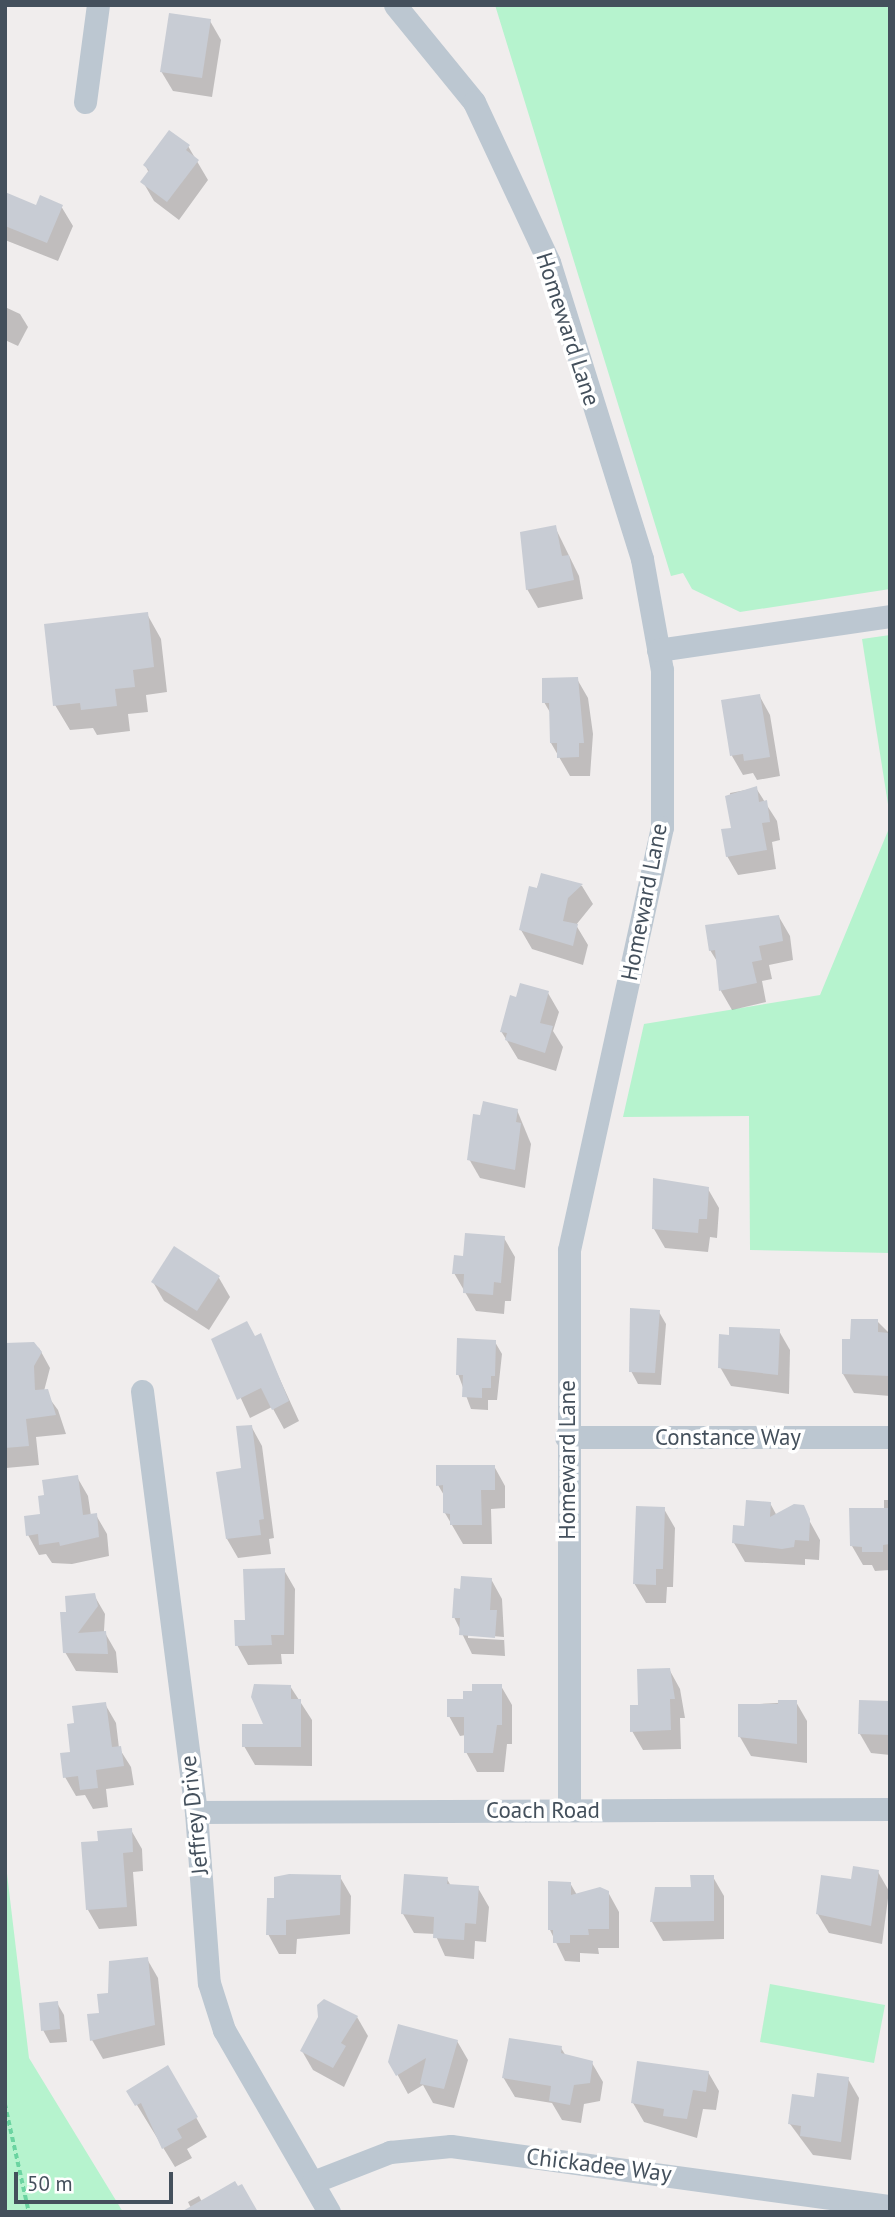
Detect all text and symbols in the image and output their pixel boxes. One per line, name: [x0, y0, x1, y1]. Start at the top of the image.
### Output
street label: Homeward Lane: [530, 249, 606, 409]
street label: Homeward Lane: [615, 821, 673, 983]
street label: Homeward Lane: [553, 1380, 581, 1540]
street label: Constance Way: [655, 1423, 801, 1451]
street label: Jeffrey Drive: [174, 1754, 214, 1876]
street label: Coach Road: [486, 1796, 600, 1824]
street label: Chickadee Way: [525, 2142, 673, 2188]
scale bar: [18, 2158, 177, 2202]
text: 50 m: [27, 2170, 73, 2197]

